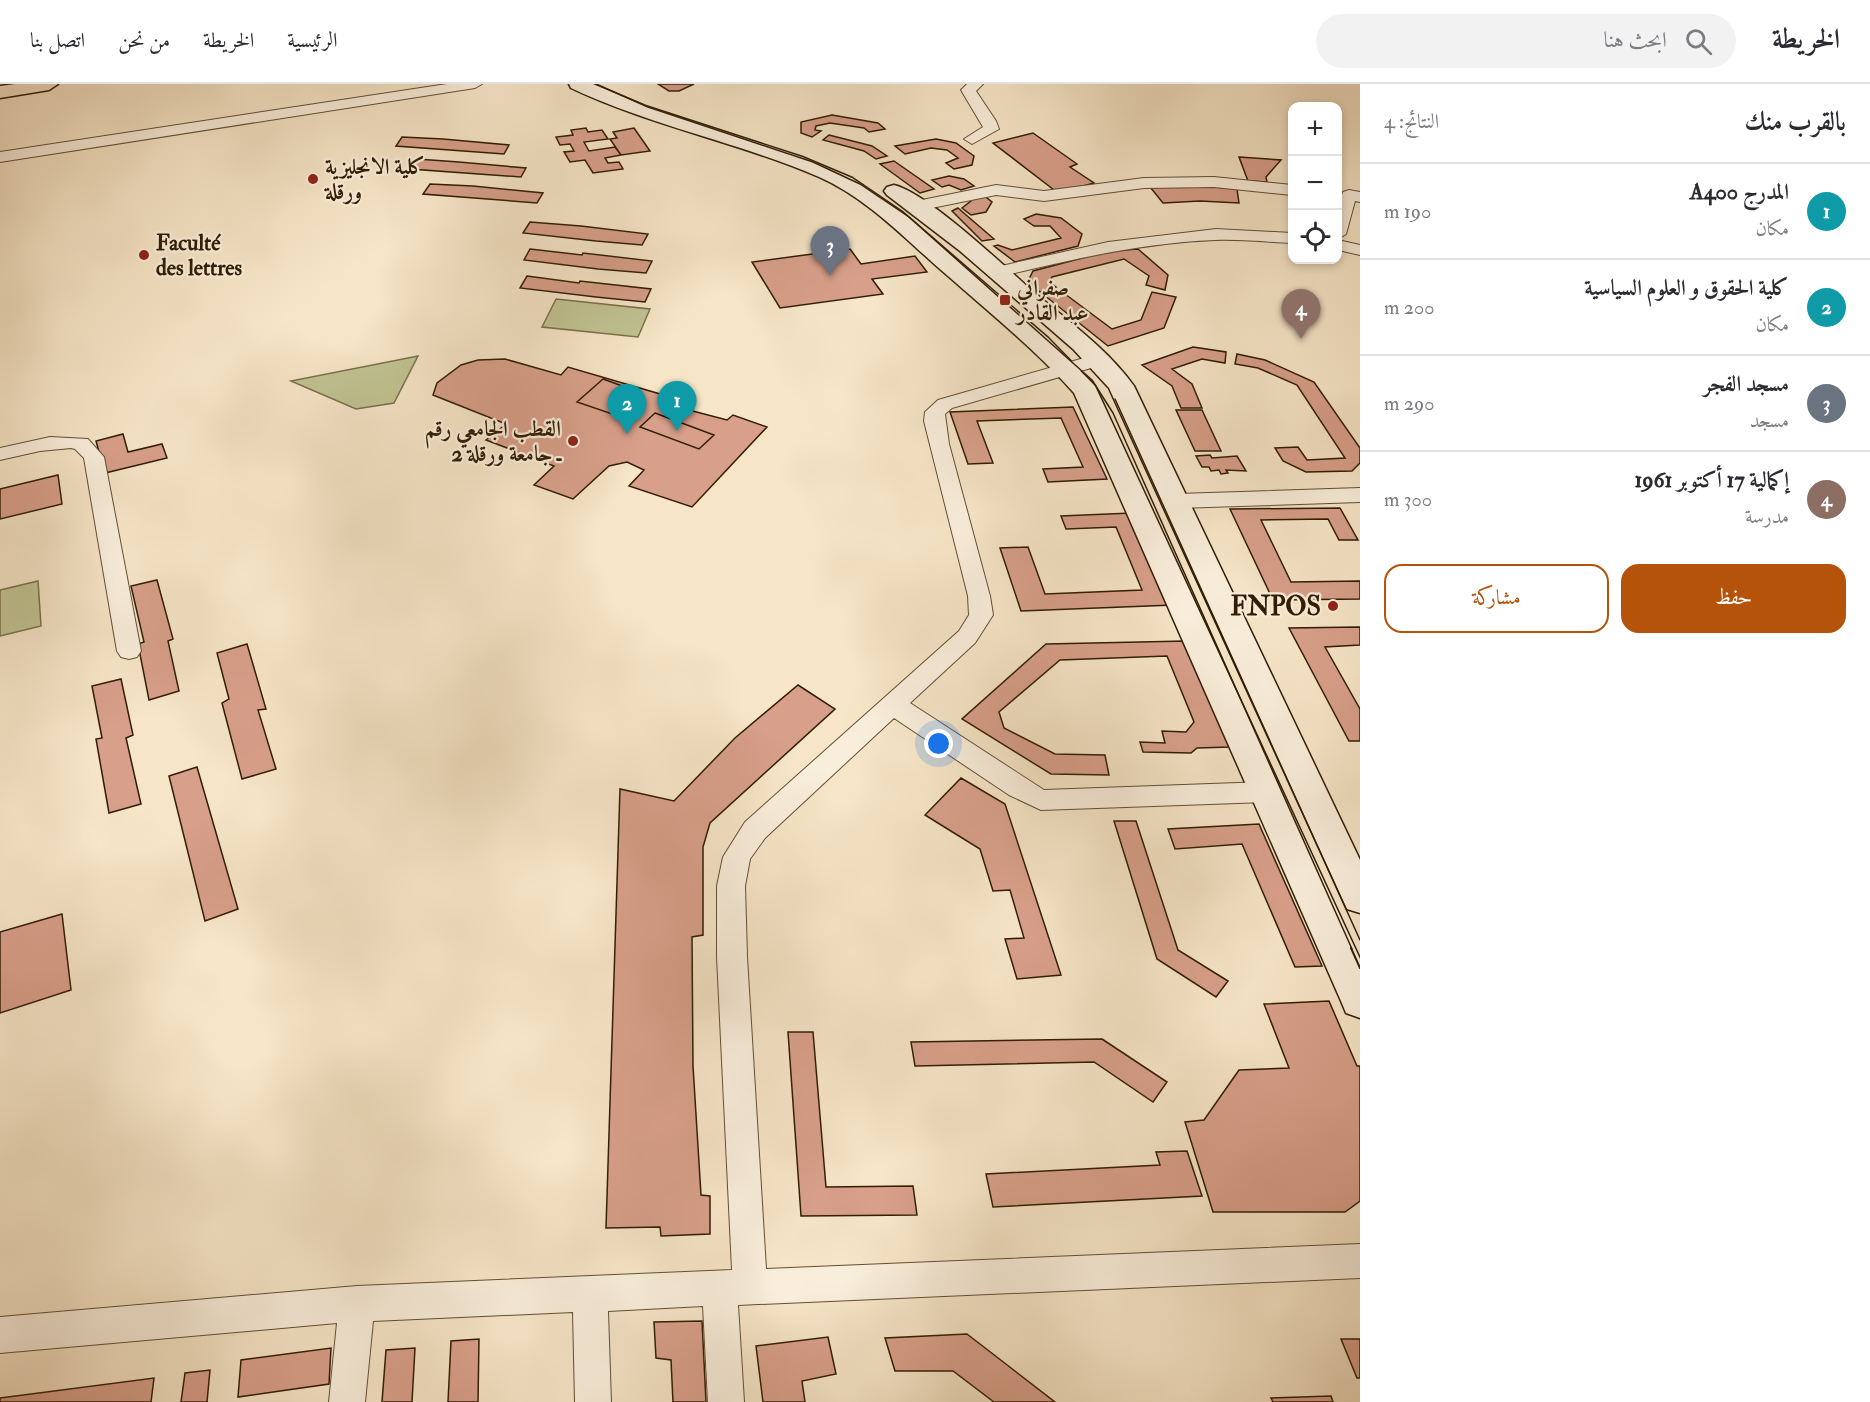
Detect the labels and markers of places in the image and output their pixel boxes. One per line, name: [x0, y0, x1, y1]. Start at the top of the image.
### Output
place label: كلية الانجليزية ورقلة: [323, 153, 425, 206]
marker: كلية الانجليزية ورقلة: [306, 172, 320, 186]
pin: 3: [810, 226, 850, 276]
place label: Faculté des lettres: [156, 229, 243, 282]
marker: Faculté des lettres: [137, 248, 151, 262]
place label: صفراني عبد القادر: [1014, 274, 1089, 327]
pin: 4: [1282, 290, 1320, 339]
marker: صفراني عبد القادر: [998, 293, 1012, 307]
pin: 1: [658, 382, 696, 431]
pin: 2: [608, 384, 646, 434]
place label: القطب الجامعي رقم 2 ـ جامعة ورقلة: [425, 415, 562, 468]
marker: القطب الجامعي رقم 2 ـ جامعة ورقلة: [566, 434, 580, 448]
place label: FNPOS: [1231, 591, 1321, 623]
marker: FNPOS: [1326, 599, 1340, 613]

